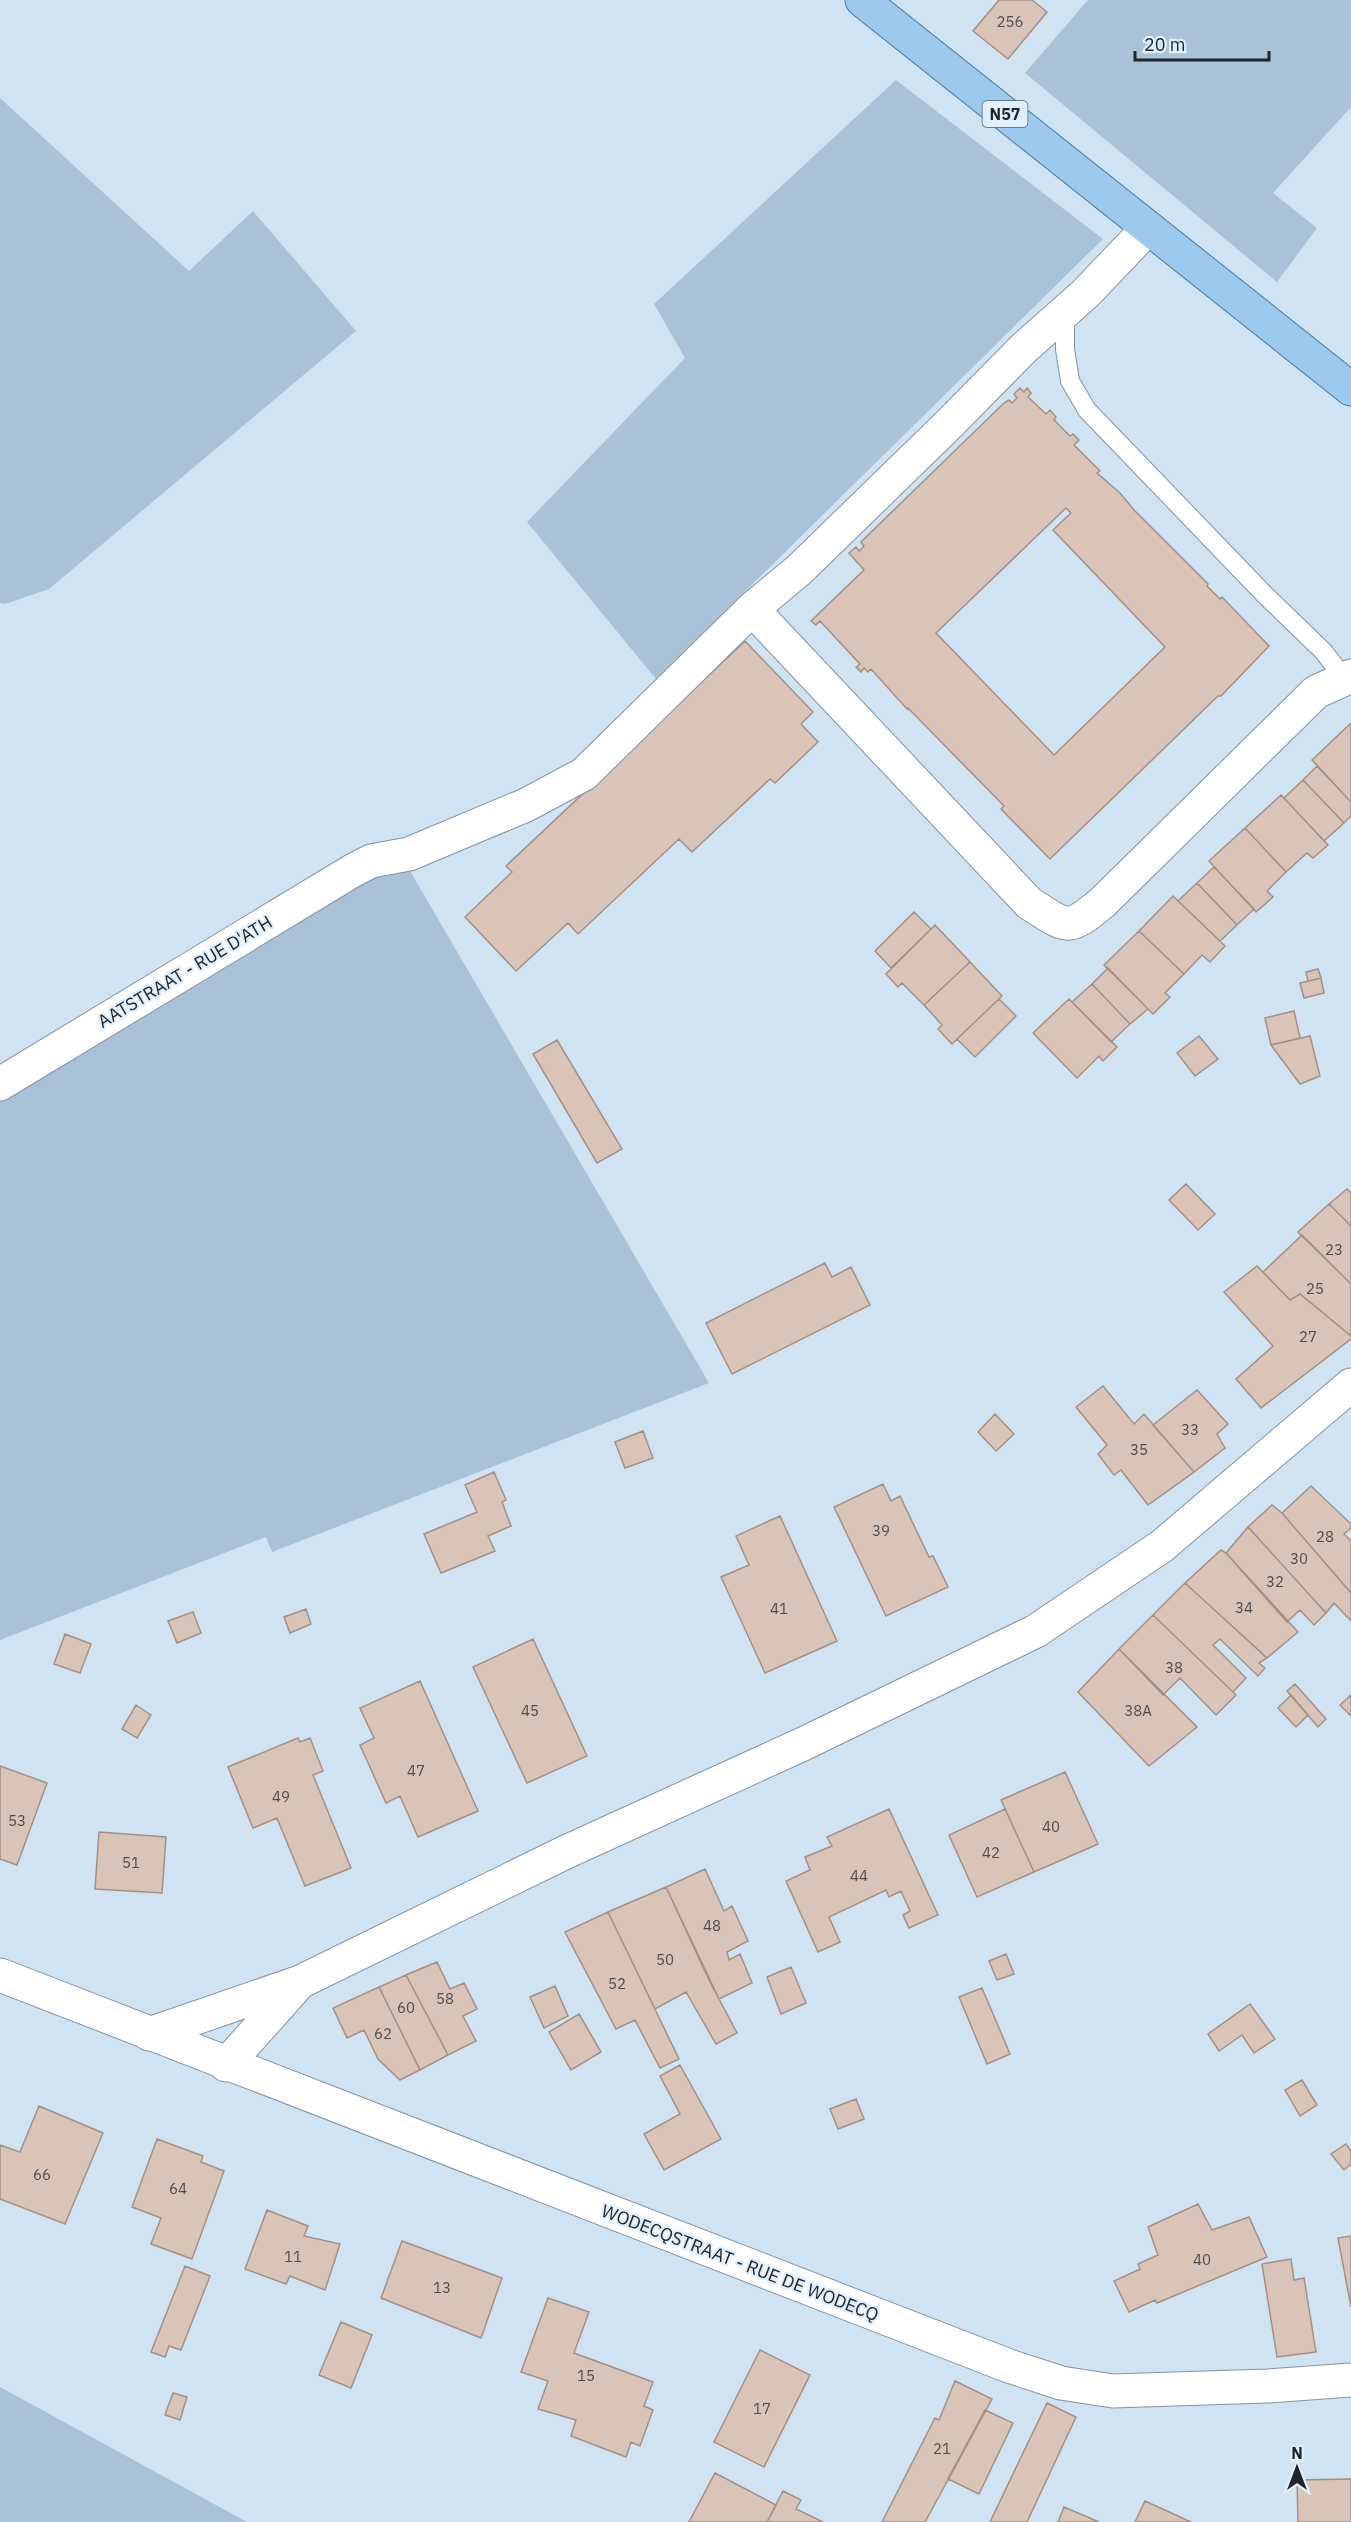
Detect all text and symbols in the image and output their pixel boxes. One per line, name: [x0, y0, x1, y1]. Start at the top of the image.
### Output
house number: 256: [996, 12, 1024, 31]
scale bar: [1135, 24, 1268, 62]
text: 20 m: [1144, 33, 1186, 56]
road number: N57: [982, 101, 1028, 127]
street label: AATSTRAAT - RUE D'ATH: [93, 910, 276, 1033]
house number: 23: [1325, 1240, 1343, 1259]
house number: 25: [1306, 1279, 1324, 1298]
house number: 27: [1299, 1327, 1317, 1346]
house number: 33: [1181, 1420, 1199, 1439]
house number: 35: [1130, 1440, 1148, 1459]
house number: 39: [872, 1521, 890, 1540]
house number: 28: [1316, 1527, 1334, 1546]
house number: 30: [1290, 1549, 1308, 1568]
house number: 32: [1266, 1572, 1284, 1591]
house number: 34: [1235, 1598, 1253, 1617]
house number: 41: [770, 1599, 788, 1618]
house number: 38: [1165, 1658, 1183, 1677]
house number: 45: [521, 1701, 539, 1720]
house number: 38A: [1124, 1701, 1152, 1720]
house number: 47: [407, 1761, 425, 1780]
house number: 49: [272, 1787, 290, 1806]
house number: 53: [8, 1811, 26, 1830]
house number: 40: [1042, 1817, 1060, 1836]
house number: 42: [982, 1843, 1000, 1862]
house number: 51: [122, 1853, 140, 1872]
house number: 44: [850, 1866, 868, 1885]
house number: 48: [703, 1916, 721, 1935]
house number: 50: [656, 1950, 674, 1969]
house number: 52: [608, 1974, 626, 1993]
house number: 58: [436, 1989, 454, 2008]
house number: 60: [397, 1998, 415, 2017]
house number: 62: [374, 2024, 392, 2043]
house number: 66: [33, 2165, 51, 2184]
house number: 64: [169, 2179, 187, 2198]
street label: WODECQSTRAAT - RUE DE WODECQ: [598, 2199, 882, 2326]
house number: 11: [284, 2247, 302, 2266]
house number: 40: [1193, 2250, 1211, 2269]
house number: 13: [433, 2278, 451, 2297]
house number: 15: [577, 2366, 595, 2385]
house number: 17: [753, 2399, 771, 2418]
north arrow: [1267, 2438, 1327, 2498]
house number: 21: [933, 2439, 951, 2458]
text: N: [1291, 2443, 1303, 2463]

